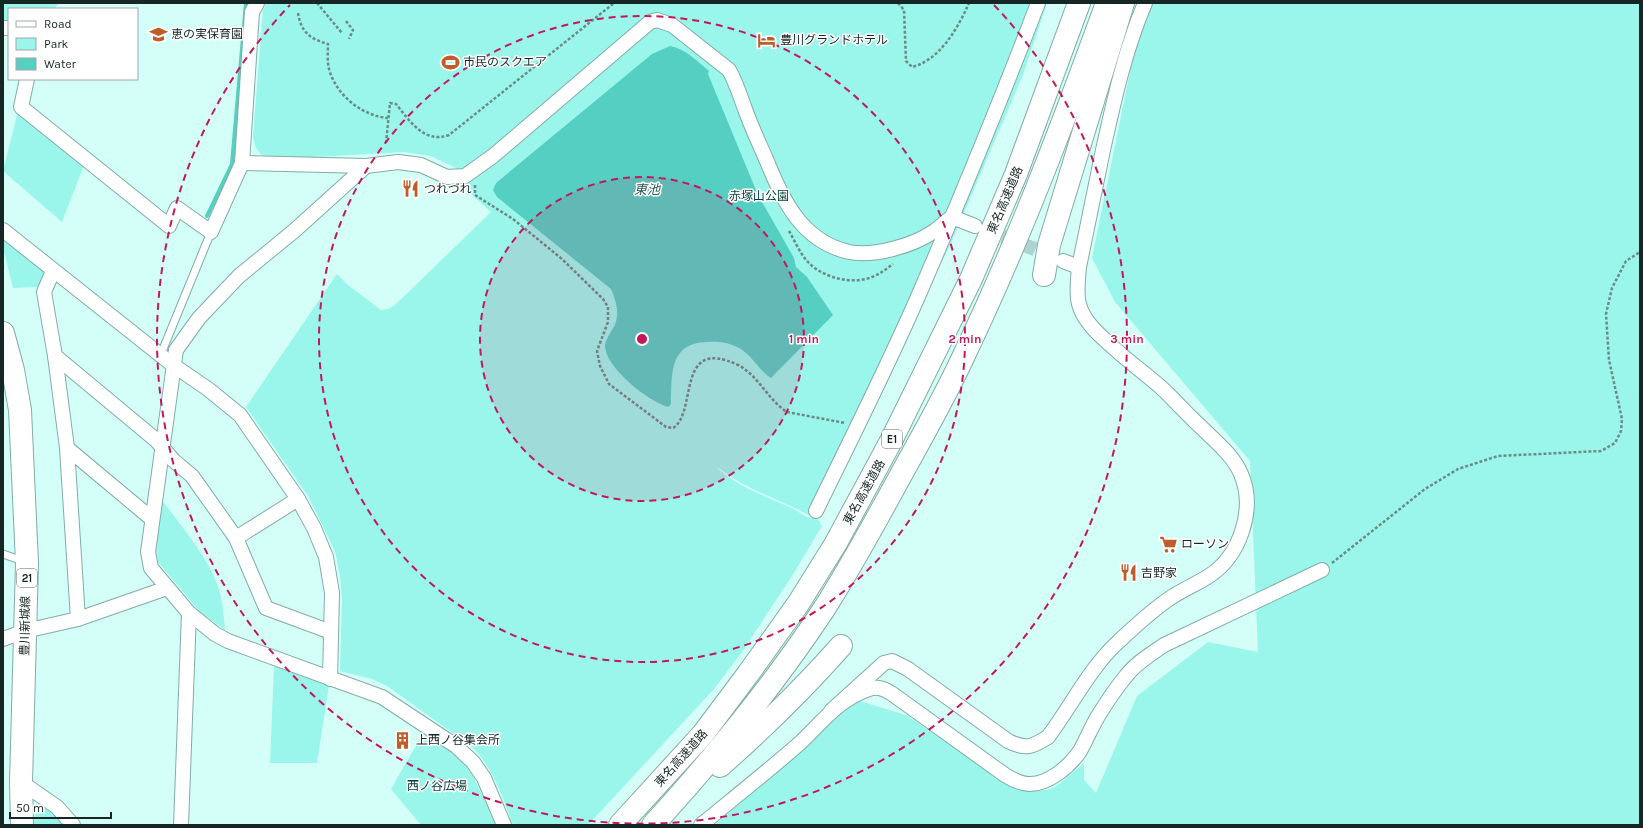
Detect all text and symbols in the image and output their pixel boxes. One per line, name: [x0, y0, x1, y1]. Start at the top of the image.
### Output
legend: [8, 8, 138, 80]
text: Road: [44, 17, 72, 31]
school or university icon: 恵の実保育園: [148, 24, 168, 44]
place label: 恵の実保育園: [171, 27, 243, 41]
hotel icon: 豊川グランドホテル: [757, 30, 777, 50]
place label: 豊川グランドホテル: [780, 33, 888, 47]
text: Park: [44, 37, 69, 51]
sports icon: 市民のスクエア: [440, 52, 460, 72]
place label: 市民のスクエア: [463, 55, 547, 69]
text: Water: [44, 57, 77, 71]
street label: 東名高速道路: [984, 164, 1026, 236]
restaurant icon: つれづれ: [401, 179, 421, 199]
place label: つれづれ: [424, 182, 472, 196]
water label: 東池: [634, 182, 662, 197]
park label: 赤塚山公園: [729, 189, 789, 203]
centre of rings: [635, 332, 649, 346]
text: 1 min: [789, 332, 819, 346]
text: 2 min: [948, 332, 982, 346]
text: 3 min: [1110, 332, 1144, 346]
road number: E1: [882, 430, 902, 448]
street label: 東名高速道路: [840, 457, 888, 527]
supermarket icon: ローソン: [1158, 534, 1178, 554]
place label: ローソン: [1181, 537, 1229, 551]
restaurant icon: 吉野家: [1118, 563, 1138, 583]
place label: 吉野家: [1141, 566, 1177, 580]
road number: 21: [17, 569, 37, 587]
street label: 豊川新城線: [17, 596, 33, 656]
street label: 東名高速道路: [652, 727, 710, 789]
building icon: 上西ノ谷集会所: [393, 730, 413, 750]
place label: 上西ノ谷集会所: [416, 733, 500, 747]
park label: 西ノ谷広場: [407, 779, 467, 793]
scale bar: [10, 794, 111, 820]
text: 50 m: [16, 801, 44, 815]

